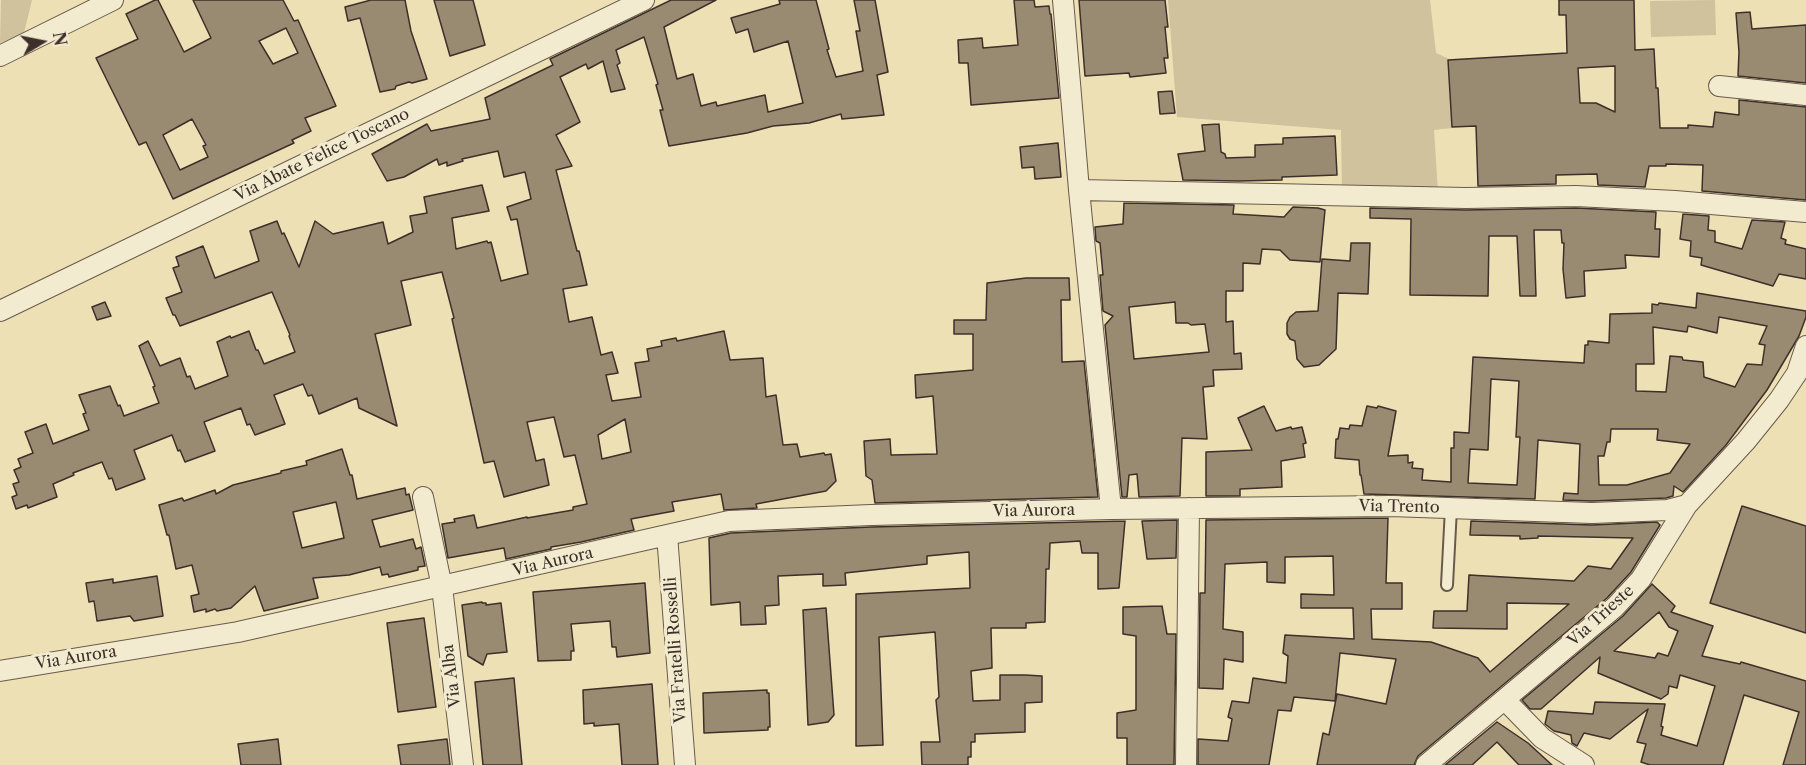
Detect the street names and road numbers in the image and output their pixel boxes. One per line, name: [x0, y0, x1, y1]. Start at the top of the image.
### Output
street label: Via Abate Felice Toscano: [232, 104, 412, 206]
street label: Via Trento: [1358, 497, 1440, 517]
street label: Via Aurora: [993, 501, 1075, 521]
street label: Via Aurora: [511, 543, 595, 581]
street label: Via Fratelli Rosselli: [661, 576, 691, 724]
street label: Via Trieste: [1564, 581, 1638, 651]
street label: Via Aurora: [34, 642, 118, 674]
street label: Via Alba: [439, 643, 465, 709]

